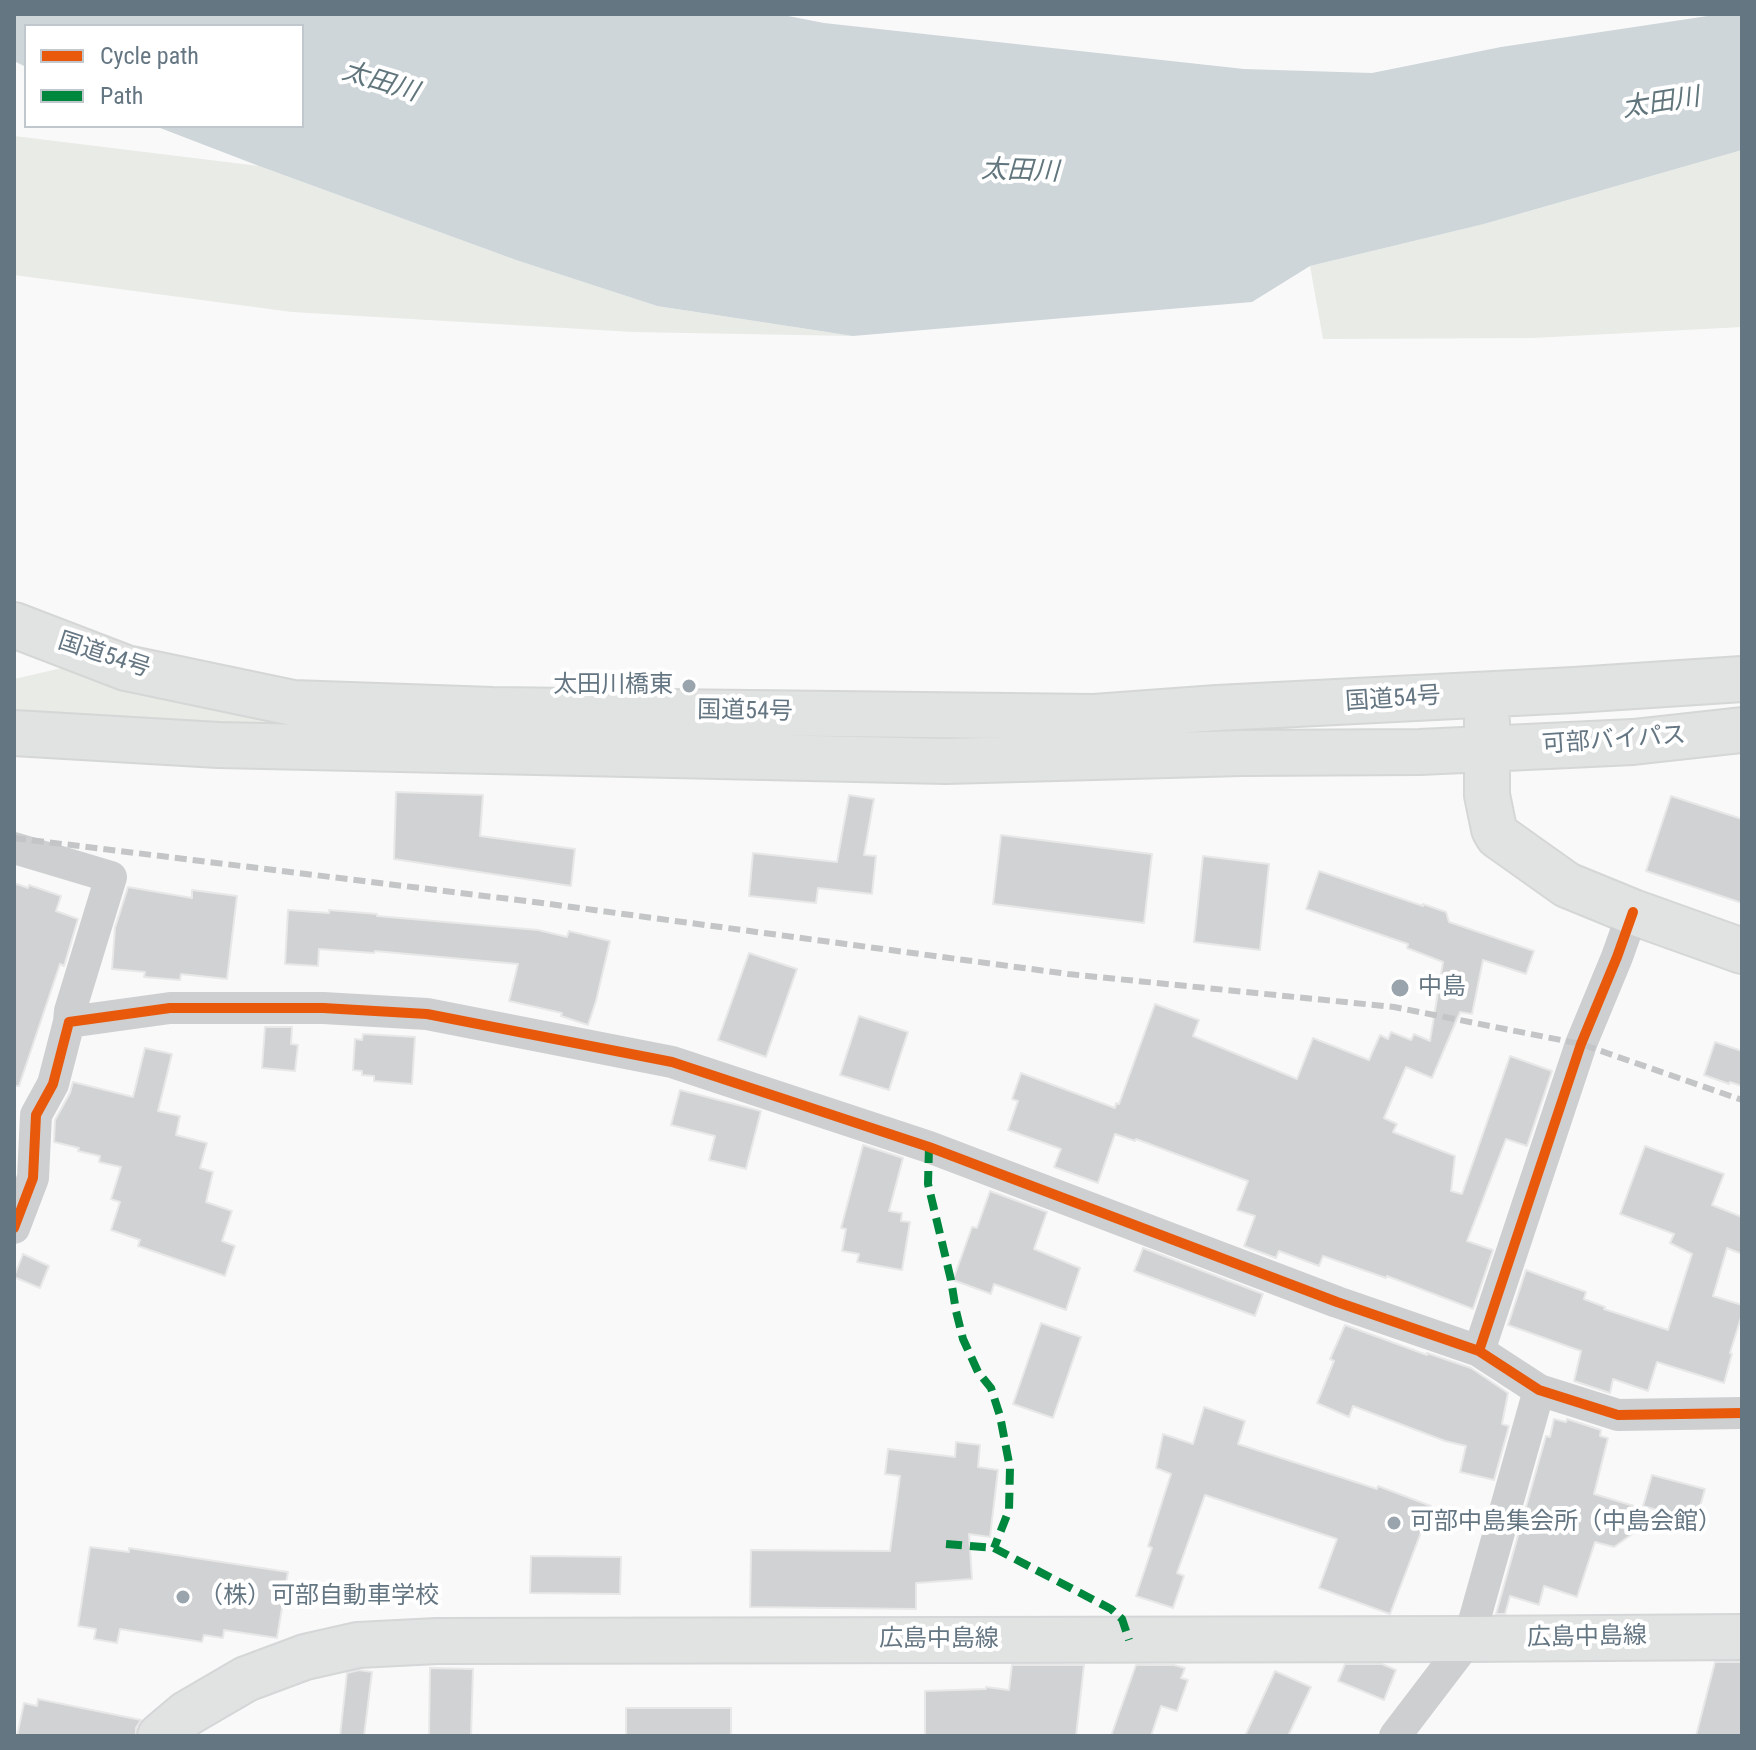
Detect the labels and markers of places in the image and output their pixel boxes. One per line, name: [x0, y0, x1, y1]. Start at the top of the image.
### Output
place label: 太田川橋東: [553, 672, 673, 700]
marker: 太田川橋東: [680, 677, 698, 695]
place label: 中島: [1418, 974, 1466, 1002]
marker: 中島: [1389, 977, 1411, 999]
place label: 可部中島集会所（中島会館）: [1410, 1509, 1722, 1537]
marker: 可部中島集会所（中島会館）: [1385, 1514, 1403, 1532]
place label: （株）可部自動車学校: [199, 1583, 439, 1611]
marker: （株）可部自動車学校: [174, 1588, 192, 1606]

